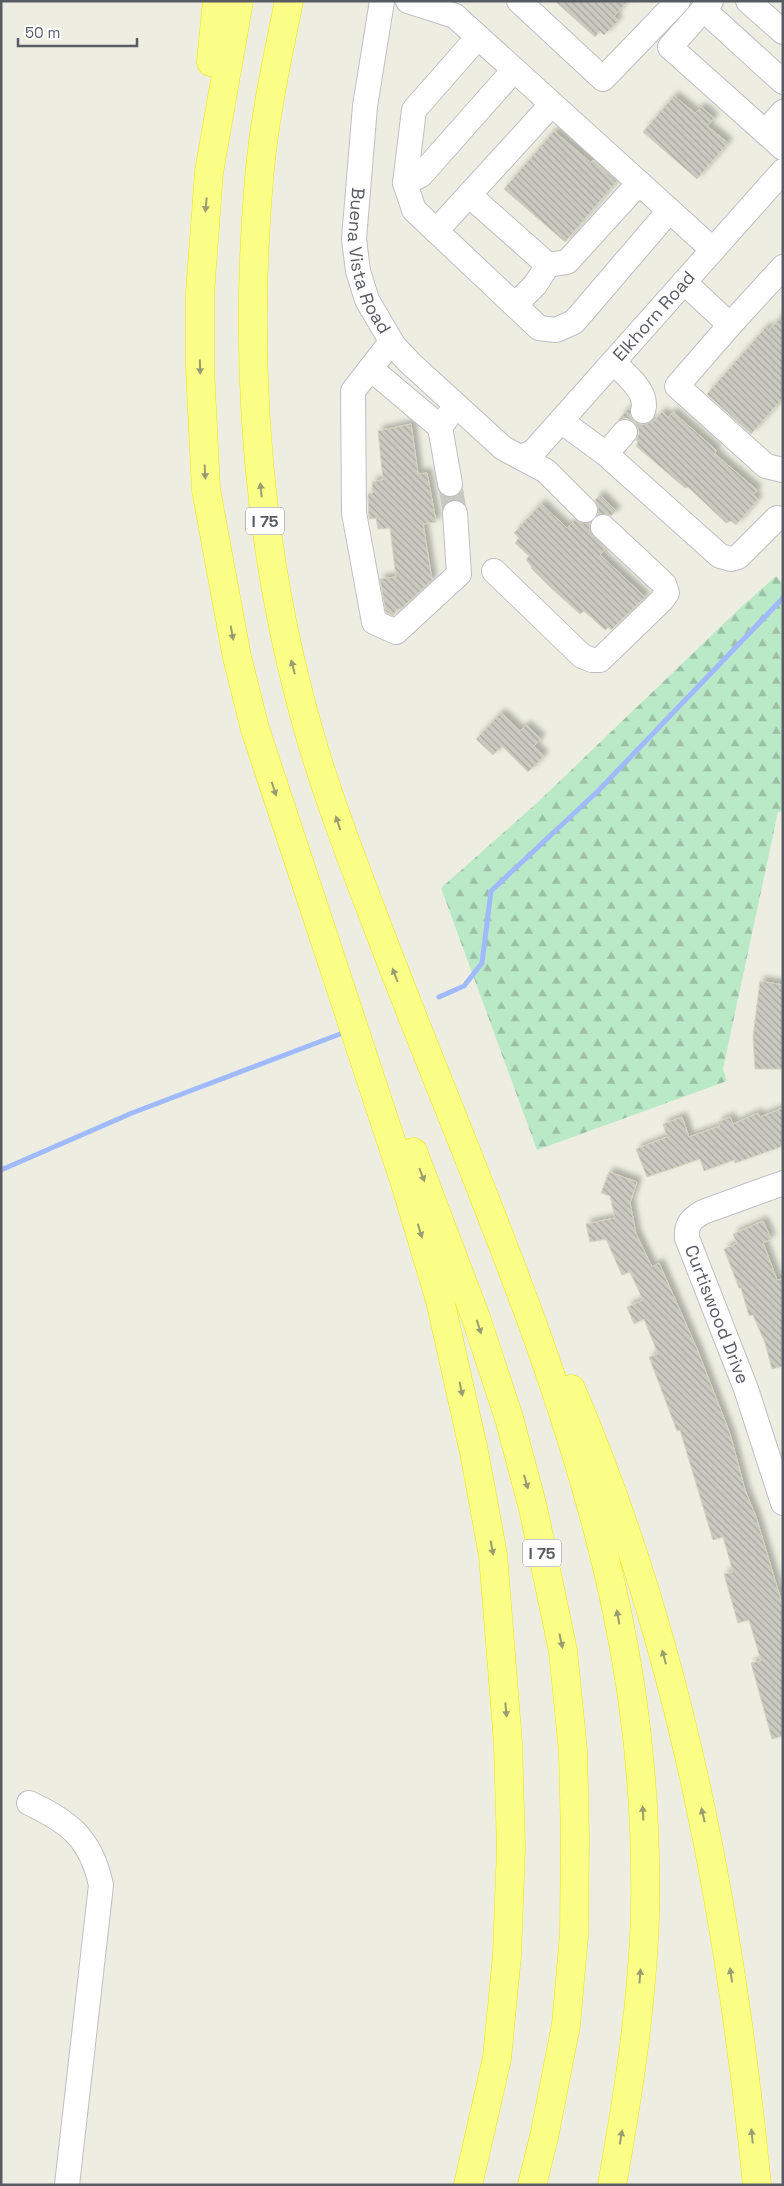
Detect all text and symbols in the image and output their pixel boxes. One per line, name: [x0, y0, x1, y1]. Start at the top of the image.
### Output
scale bar: [18, 15, 136, 47]
text: 50 m: [25, 23, 60, 42]
street label: Buena Vista Road: [343, 187, 396, 338]
one-way arrow: [202, 197, 210, 213]
street label: Elkhorn Road: [607, 266, 700, 366]
one-way arrow: [196, 359, 204, 375]
one-way arrow: [202, 465, 210, 481]
one-way arrow: [257, 482, 265, 498]
road number: I 75: [246, 508, 284, 534]
one-way arrow: [229, 625, 237, 641]
one-way arrow: [289, 660, 297, 675]
one-way arrow: [271, 782, 278, 797]
one-way arrow: [334, 815, 342, 830]
one-way arrow: [391, 968, 398, 983]
one-way arrow: [418, 1168, 426, 1183]
one-way arrow: [416, 1224, 424, 1239]
street label: Curtiswood Drive: [680, 1241, 755, 1387]
one-way arrow: [475, 1320, 483, 1335]
one-way arrow: [457, 1381, 465, 1396]
one-way arrow: [522, 1475, 530, 1490]
road number: I 75: [523, 1540, 561, 1566]
one-way arrow: [488, 1541, 496, 1557]
one-way arrow: [614, 1610, 622, 1625]
one-way arrow: [557, 1633, 565, 1649]
one-way arrow: [660, 1650, 668, 1665]
one-way arrow: [502, 1702, 510, 1718]
one-way arrow: [638, 1805, 646, 1821]
one-way arrow: [699, 1808, 707, 1823]
one-way arrow: [637, 1967, 645, 1983]
one-way arrow: [727, 1967, 735, 1983]
one-way arrow: [617, 2128, 625, 2144]
one-way arrow: [748, 2128, 756, 2144]

